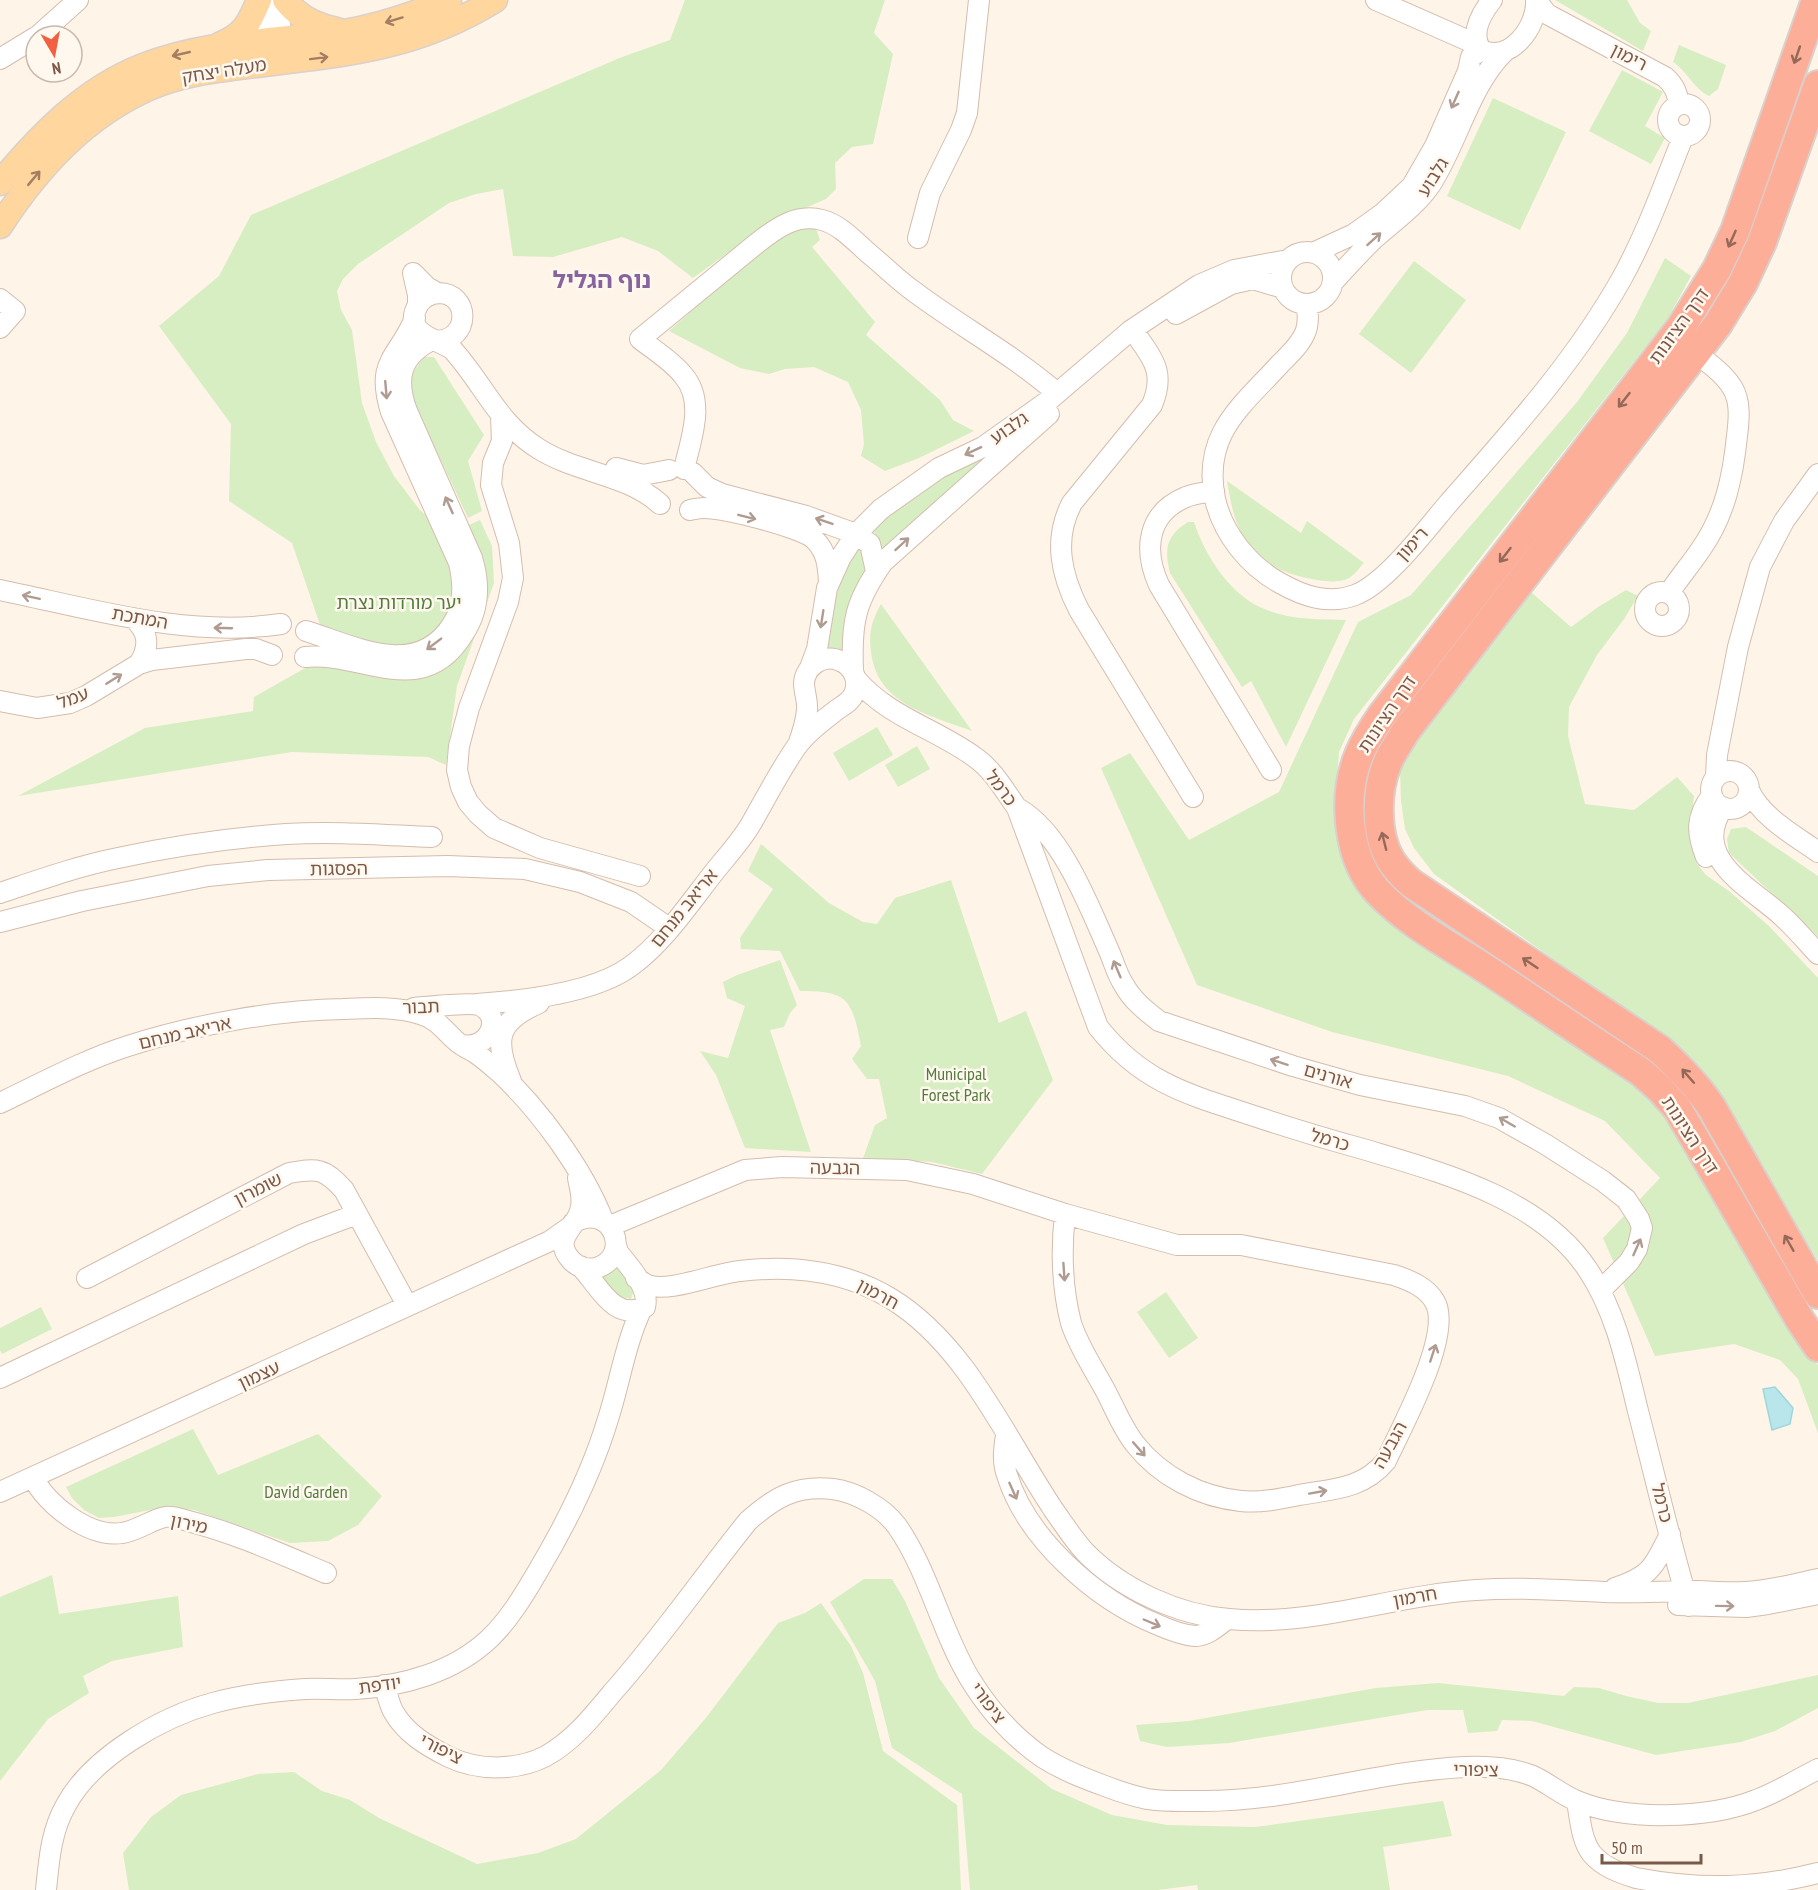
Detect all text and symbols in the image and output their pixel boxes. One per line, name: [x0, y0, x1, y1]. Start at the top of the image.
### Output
one-way arrow: [385, 15, 404, 26]
north arrow: [24, 24, 84, 84]
street label: רימון: [1607, 38, 1651, 75]
one-way arrow: [1791, 45, 1802, 64]
one-way arrow: [172, 49, 191, 61]
street label: מעלה יצחק: [180, 52, 268, 89]
one-way arrow: [309, 52, 328, 63]
text: N: [51, 58, 63, 79]
one-way arrow: [1449, 91, 1460, 109]
street label: גלבוע: [1412, 153, 1453, 200]
one-way arrow: [27, 170, 40, 186]
one-way arrow: [1725, 230, 1736, 248]
one-way arrow: [1367, 232, 1382, 247]
district label: נוף הגליל: [553, 264, 651, 295]
street label: דרך הציונות: [1643, 283, 1714, 368]
one-way arrow: [381, 379, 392, 399]
one-way arrow: [1617, 392, 1630, 408]
street label: גלבוע: [985, 406, 1033, 449]
one-way arrow: [965, 446, 983, 458]
one-way arrow: [443, 497, 454, 515]
one-way arrow: [738, 511, 757, 523]
one-way arrow: [815, 515, 834, 526]
street label: רימון: [1390, 522, 1433, 565]
one-way arrow: [894, 537, 909, 551]
one-way arrow: [1498, 547, 1511, 563]
one-way arrow: [21, 590, 40, 602]
park label: יער מורדות נצרת: [336, 591, 462, 614]
street label: המתכת: [110, 601, 170, 634]
one-way arrow: [816, 608, 827, 628]
one-way arrow: [213, 622, 233, 633]
one-way arrow: [427, 637, 443, 650]
street label: דרך הציונות: [1352, 671, 1421, 757]
one-way arrow: [105, 673, 122, 685]
street label: עמל: [54, 681, 92, 714]
street label: כרמל: [980, 765, 1023, 811]
one-way arrow: [1378, 832, 1390, 851]
street label: הפסגות: [310, 856, 368, 881]
street label: אריאב מנחם: [645, 864, 722, 952]
one-way arrow: [1522, 957, 1539, 969]
one-way arrow: [1110, 961, 1122, 979]
street label: תבור: [402, 994, 440, 1019]
street label: אריאב מנחם: [136, 1011, 234, 1054]
one-way arrow: [1270, 1056, 1289, 1067]
street label: אורנים: [1301, 1058, 1355, 1093]
park label: Municipal Forest Park: [921, 1062, 991, 1106]
one-way arrow: [1681, 1069, 1695, 1084]
street label: דרך הציונות: [1657, 1092, 1724, 1178]
one-way arrow: [1499, 1116, 1516, 1128]
street label: כרמל: [1308, 1123, 1352, 1156]
street label: הגבעה: [810, 1156, 860, 1179]
street label: שומרון: [230, 1167, 286, 1210]
one-way arrow: [1783, 1235, 1795, 1252]
one-way arrow: [1632, 1238, 1643, 1256]
one-way arrow: [1059, 1262, 1070, 1282]
street label: חרמון: [853, 1273, 903, 1314]
one-way arrow: [1428, 1344, 1439, 1363]
street label: עצמון: [234, 1355, 284, 1394]
street label: הגבעה: [1367, 1417, 1412, 1472]
one-way arrow: [1133, 1441, 1146, 1457]
park label: David Garden: [264, 1480, 348, 1503]
street label: כרמל: [1647, 1481, 1678, 1525]
one-way arrow: [1008, 1482, 1020, 1500]
one-way arrow: [1308, 1486, 1327, 1497]
street label: מירון: [168, 1508, 210, 1539]
street label: חרמון: [1391, 1581, 1439, 1612]
one-way arrow: [1714, 1601, 1734, 1612]
one-way arrow: [1142, 1618, 1160, 1629]
street label: יודפת: [357, 1670, 403, 1699]
street label: ציפורי: [966, 1678, 1011, 1728]
street label: ציפורי: [416, 1728, 467, 1769]
street label: ציפורי: [1453, 1758, 1499, 1781]
scale bar: [1602, 1827, 1701, 1865]
text: 50 m: [1611, 1836, 1643, 1859]

